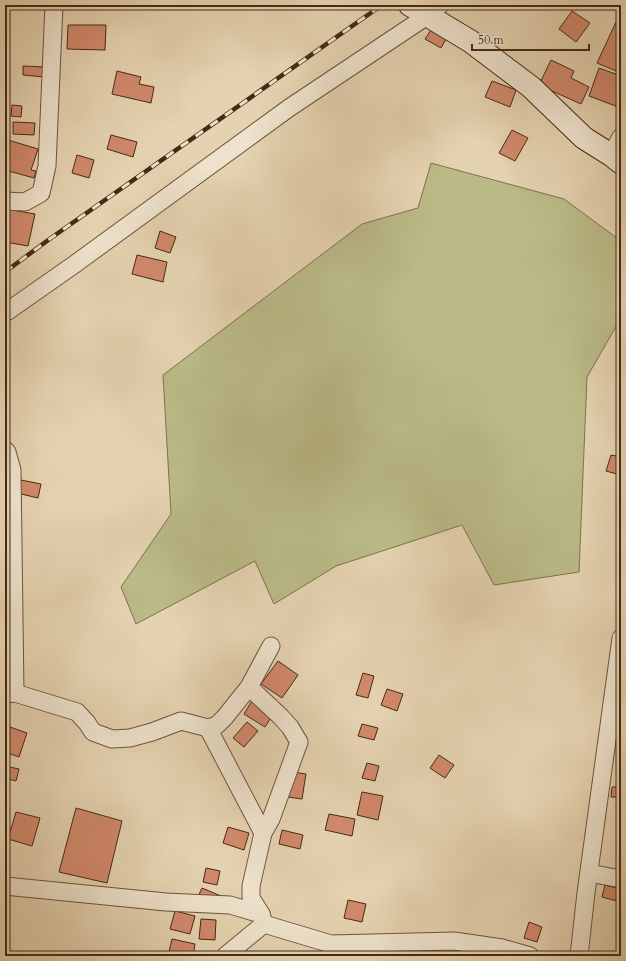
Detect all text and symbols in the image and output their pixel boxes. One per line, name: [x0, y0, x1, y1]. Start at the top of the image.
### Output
scale bar: [472, 26, 589, 52]
text: 50 m: [478, 32, 505, 48]

